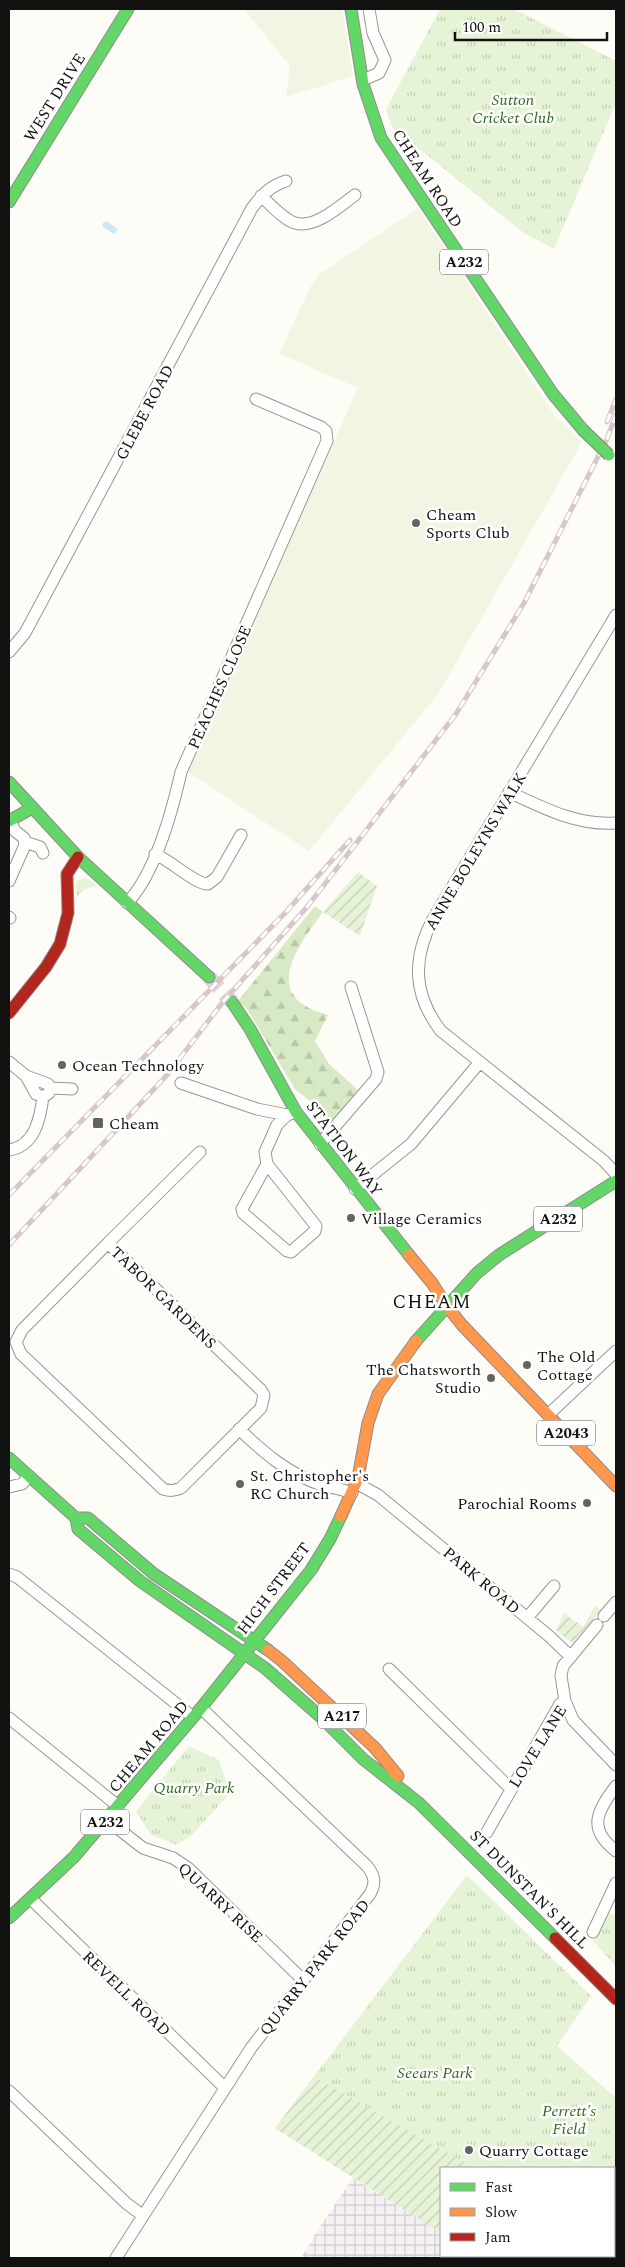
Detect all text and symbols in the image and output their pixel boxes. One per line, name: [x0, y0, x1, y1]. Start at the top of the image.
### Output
scale bar: [455, 10, 608, 42]
text: 100 m: [462, 16, 501, 39]
street label: WEST DRIVE: [18, 48, 92, 147]
park label: Sutton Cricket Club: [472, 88, 554, 130]
street label: CHEAM ROAD: [386, 124, 468, 233]
road number: A232: [440, 250, 488, 274]
street label: GLEBE ROAD: [110, 360, 180, 464]
place label: Cheam Sports Club: [426, 503, 510, 545]
marker: Cheam Sports Club: [410, 517, 422, 529]
street label: PEACHES CLOSE: [182, 622, 258, 753]
street label: ANNE BOLEYNS WALK: [419, 767, 533, 935]
place label: Ocean Technology: [72, 1054, 205, 1078]
marker: Ocean Technology: [56, 1059, 68, 1071]
street label: STATION WAY: [300, 1096, 388, 1201]
place label: Cheam: [109, 1112, 160, 1136]
marker: Cheam: [91, 1116, 105, 1130]
road number: A232: [534, 1206, 582, 1232]
place label: Village Ceramics: [361, 1207, 482, 1231]
marker: Village Ceramics: [345, 1212, 357, 1224]
street label: TABOR GARDENS: [105, 1241, 222, 1355]
district label: CHEAM: [392, 1288, 472, 1317]
place label: The Old Cottage: [537, 1345, 595, 1387]
place label: The Chatsworth Studio: [366, 1358, 481, 1400]
marker: The Old Cottage: [521, 1359, 533, 1371]
marker: The Chatsworth Studio: [485, 1372, 497, 1384]
road number: A2043: [537, 1420, 595, 1446]
place label: St. Christopher's RC Church: [250, 1464, 369, 1506]
marker: St. Christopher's RC Church: [234, 1478, 246, 1490]
place label: Parochial Rooms: [457, 1492, 577, 1516]
marker: Parochial Rooms: [581, 1497, 593, 1509]
street label: HIGH STREET: [231, 1537, 317, 1640]
street label: PARK ROAD: [437, 1541, 525, 1620]
street label: CHEAM ROAD: [103, 1695, 195, 1798]
street label: LOVE LANE: [503, 1700, 573, 1793]
road number: A217: [318, 1704, 366, 1728]
park label: Quarry Park: [153, 1776, 235, 1800]
road number: A232: [81, 1810, 129, 1834]
street label: ST DUNSTAN'S HILL: [464, 1824, 595, 1955]
street label: QUARRY RISE: [172, 1857, 268, 1949]
street label: QUARRY PARK ROAD: [254, 1894, 376, 2041]
street label: REVELL ROAD: [77, 1945, 176, 2042]
park label: Seears Park: [397, 2061, 473, 2085]
park label: Perrett's Field: [542, 2099, 596, 2141]
place label: Quarry Cottage: [479, 2139, 589, 2163]
marker: Quarry Cottage: [463, 2144, 475, 2156]
legend: [440, 2167, 615, 2257]
text: Fast: [485, 2176, 513, 2199]
text: Slow: [485, 2201, 517, 2224]
text: Jam: [485, 2226, 511, 2249]

